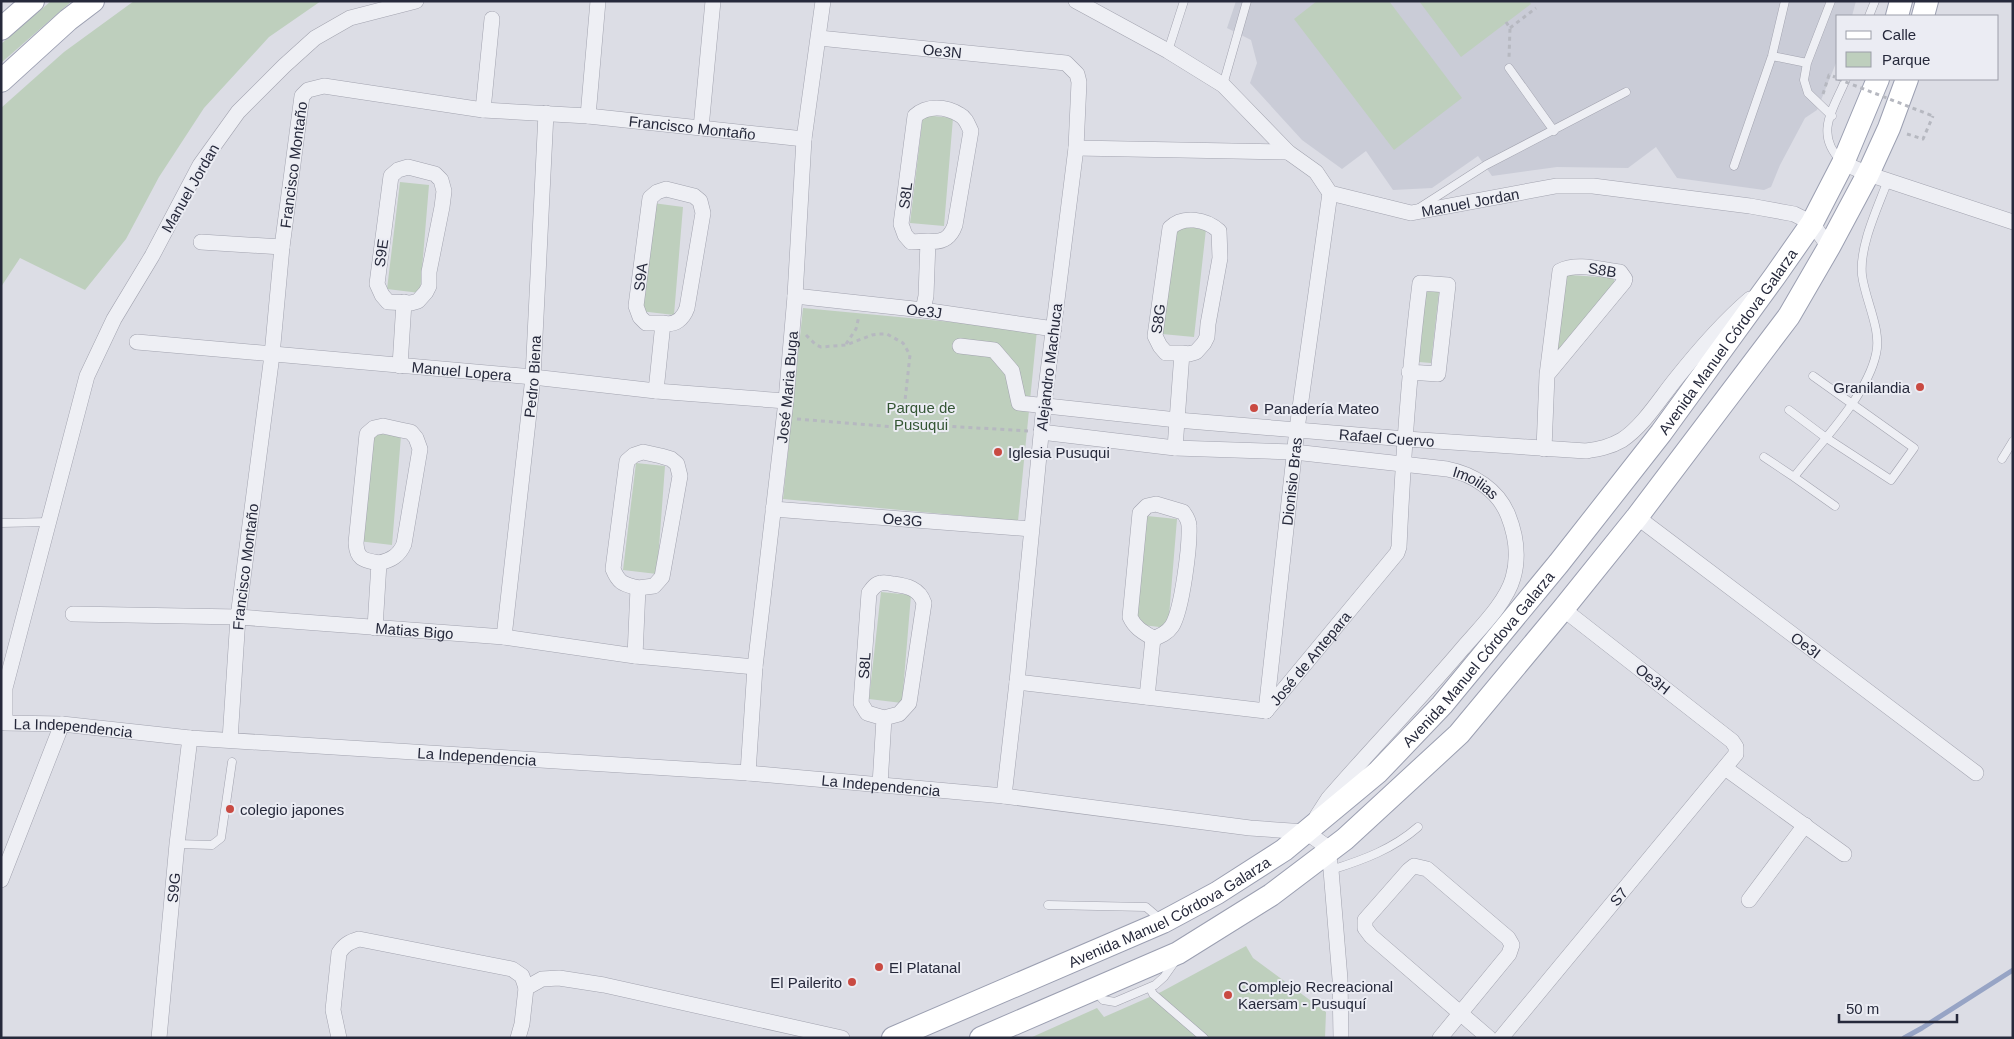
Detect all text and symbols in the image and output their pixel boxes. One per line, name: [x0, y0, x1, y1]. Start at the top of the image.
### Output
legend: [1836, 15, 1999, 80]
text: Calle: [1882, 26, 1916, 43]
street label: Oe3N: [922, 40, 963, 61]
text: Parque: [1882, 51, 1930, 68]
street label: Francisco Montaño: [276, 100, 310, 229]
street label: Francisco Montaño: [628, 112, 757, 142]
street label: Manuel Jordan: [158, 141, 222, 235]
street label: S8L: [895, 181, 915, 210]
street label: Manuel Jordan: [1420, 185, 1521, 219]
street label: S9E: [371, 238, 391, 268]
street label: Avenida Manuel Córdova Galarza: [1655, 245, 1800, 437]
street label: S8B: [1587, 259, 1618, 280]
street label: S9A: [630, 262, 650, 292]
street label: Oe3J: [905, 300, 943, 321]
street label: Alejandro Machuca: [1033, 302, 1065, 432]
street label: S8G: [1147, 303, 1168, 335]
street label: José Maria Buga: [773, 330, 801, 444]
street label: Pedro Biena: [520, 334, 544, 419]
street label: Manuel Lopera: [411, 358, 513, 384]
place label: Granilandia: [1833, 379, 1911, 396]
marker: Granilandia: [1914, 381, 1926, 393]
park label: Parque de Pusuqui: [886, 399, 956, 433]
place label: Panadería Mateo: [1264, 400, 1379, 417]
marker: Panadería Mateo: [1248, 402, 1260, 414]
street label: Rafael Cuervo: [1338, 425, 1435, 449]
street label: Dionisio Bras: [1278, 437, 1305, 526]
place label: Iglesia Pusuqui: [1008, 444, 1110, 461]
marker: Iglesia Pusuqui: [992, 446, 1004, 458]
street label: Imoilias: [1451, 462, 1503, 502]
street label: Francisco Montaño: [229, 502, 261, 631]
street label: Oe3G: [882, 509, 923, 529]
street label: Avenida Manuel Córdova Galarza: [1399, 567, 1558, 750]
street label: José de Antepara: [1266, 607, 1354, 708]
street label: Matias Bigo: [375, 619, 454, 642]
street label: Oe3I: [1788, 628, 1824, 661]
street label: S8L: [854, 652, 873, 680]
street label: Oe3H: [1632, 660, 1674, 698]
street label: La Independencia: [14, 715, 134, 740]
street label: La Independencia: [417, 744, 538, 768]
street label: La Independencia: [821, 771, 942, 799]
place label: colegio japones: [240, 801, 344, 818]
marker: colegio japones: [224, 803, 236, 815]
street label: Avenida Manuel Córdova Galarza: [1066, 852, 1274, 970]
street label: S9G: [163, 872, 183, 903]
street label: S7: [1606, 884, 1631, 909]
place label: El Platanal: [889, 959, 961, 976]
marker: El Platanal: [873, 961, 885, 973]
place label: El Pailerito: [770, 974, 842, 991]
marker: El Pailerito: [846, 976, 858, 988]
place label: Complejo Recreacional Kaersam - Pusuquí: [1238, 978, 1393, 1012]
marker: Complejo Recreacional Kaersam - Pusuquí: [1222, 989, 1234, 1001]
scale bar: [1839, 992, 1956, 1024]
text: 50 m: [1846, 1000, 1879, 1017]

